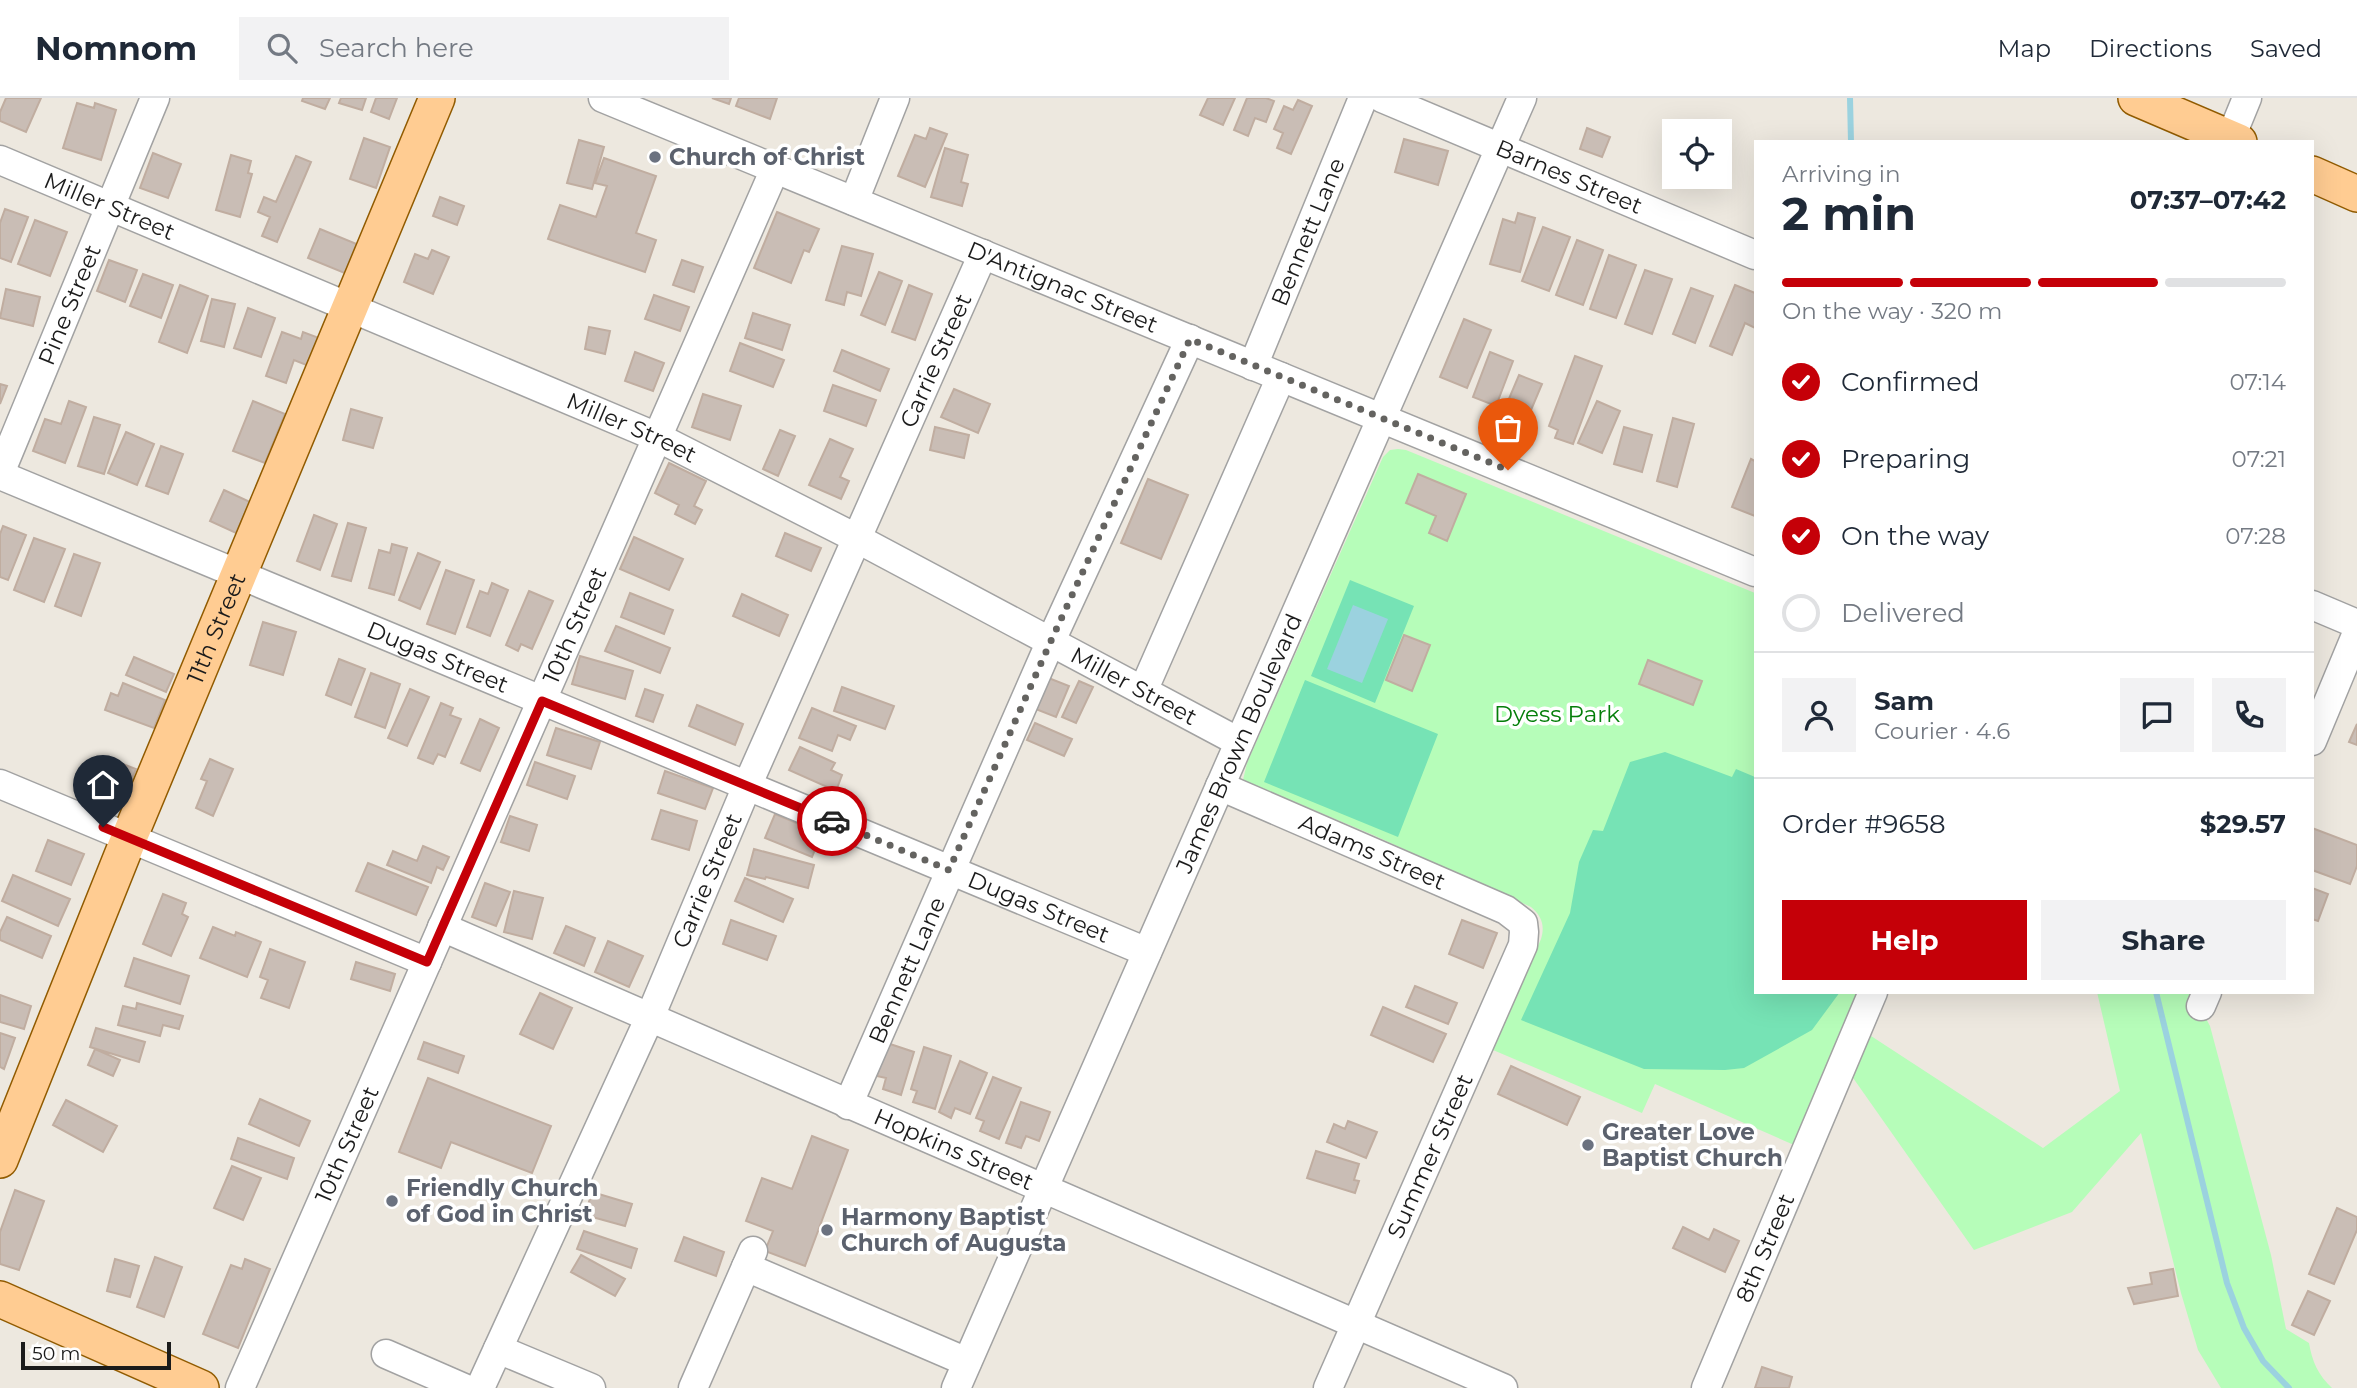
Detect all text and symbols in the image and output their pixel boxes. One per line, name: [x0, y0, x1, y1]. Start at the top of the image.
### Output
search box: [239, 17, 729, 80]
text: Nomnom: [35, 28, 197, 68]
icon: search: [263, 29, 301, 67]
text: Search here: [319, 32, 474, 64]
text: Map: [1998, 34, 2051, 63]
text: Directions: [2089, 34, 2212, 63]
text: Saved: [2250, 34, 2322, 63]
map controls: [1662, 119, 1732, 189]
button: locate: [1662, 119, 1732, 189]
street label: Barnes Street: [1492, 134, 1647, 220]
place label: Church of Christ: [669, 143, 865, 171]
marker: Church of Christ: [647, 149, 663, 165]
street label: Bennett Lane: [1265, 154, 1351, 310]
text: Arriving in: [1782, 160, 1901, 188]
street label: Miller Street: [40, 166, 179, 246]
text: 07:37–07:42: [2130, 184, 2286, 216]
text: 2 min: [1782, 185, 1916, 242]
street label: D'Antignac Street: [963, 235, 1162, 339]
street label: Pine Street: [32, 240, 107, 369]
street label: Carrie Street: [894, 289, 978, 432]
text: On the way · 320 m: [1782, 297, 2002, 325]
icon: check: [1782, 363, 1820, 401]
text: Confirmed: [1841, 366, 1980, 398]
text: 07:14: [2229, 368, 2286, 396]
street label: Miller Street: [562, 387, 701, 469]
pin: [1478, 398, 1538, 470]
icon: bag: [1489, 409, 1527, 447]
icon: check: [1782, 440, 1820, 478]
text: Preparing: [1841, 443, 1970, 475]
text: 07:21: [2232, 445, 2286, 473]
icon: check: [1782, 517, 1820, 555]
text: On the way: [1841, 520, 1989, 552]
text: 07:28: [2225, 522, 2286, 550]
street label: 10th Street: [537, 563, 613, 688]
street label: 11th Street: [181, 569, 252, 688]
text: Delivered: [1841, 597, 1965, 629]
street label: James Brown Boulevard: [1169, 609, 1308, 878]
street label: Dugas Street: [363, 615, 513, 699]
street label: Miller Street: [1066, 641, 1202, 731]
button: person: [1782, 678, 1856, 752]
button: chat: [2120, 678, 2194, 752]
button: phone: [2212, 678, 2286, 752]
text: Sam: [1874, 685, 1934, 717]
park label: Dyess Park: [1494, 700, 1620, 728]
text: Courier · 4.6: [1874, 717, 2010, 745]
pin: [73, 755, 133, 827]
icon: home: [84, 766, 122, 804]
courier: [797, 786, 867, 856]
icon: car: [813, 802, 851, 840]
street label: Adams Street: [1295, 808, 1450, 896]
text: Order #9658: [1782, 808, 1946, 840]
text: $29.57: [2200, 808, 2286, 840]
street label: Carrie Street: [667, 809, 748, 952]
street label: Dugas Street: [964, 865, 1114, 949]
street label: Bennett Lane: [863, 893, 951, 1048]
button: Help: [1782, 900, 2027, 980]
button: Share: [2041, 900, 2286, 980]
street label: Summer Street: [1381, 1069, 1479, 1243]
street label: 10th Street: [309, 1082, 385, 1207]
street label: Hopkins Street: [870, 1102, 1038, 1196]
place label: Greater Love Baptist Church: [1602, 1118, 1783, 1172]
marker: Greater Love Baptist Church: [1580, 1137, 1596, 1153]
place label: Friendly Church of God in Christ: [406, 1174, 598, 1228]
street label: 8th Street: [1730, 1189, 1800, 1306]
marker: Friendly Church of God in Christ: [384, 1193, 400, 1209]
place label: Harmony Baptist Church of Augusta: [841, 1203, 1067, 1257]
marker: Harmony Baptist Church of Augusta: [819, 1222, 835, 1238]
scale bar: [21, 1339, 172, 1371]
text: 50 m: [32, 1342, 80, 1365]

